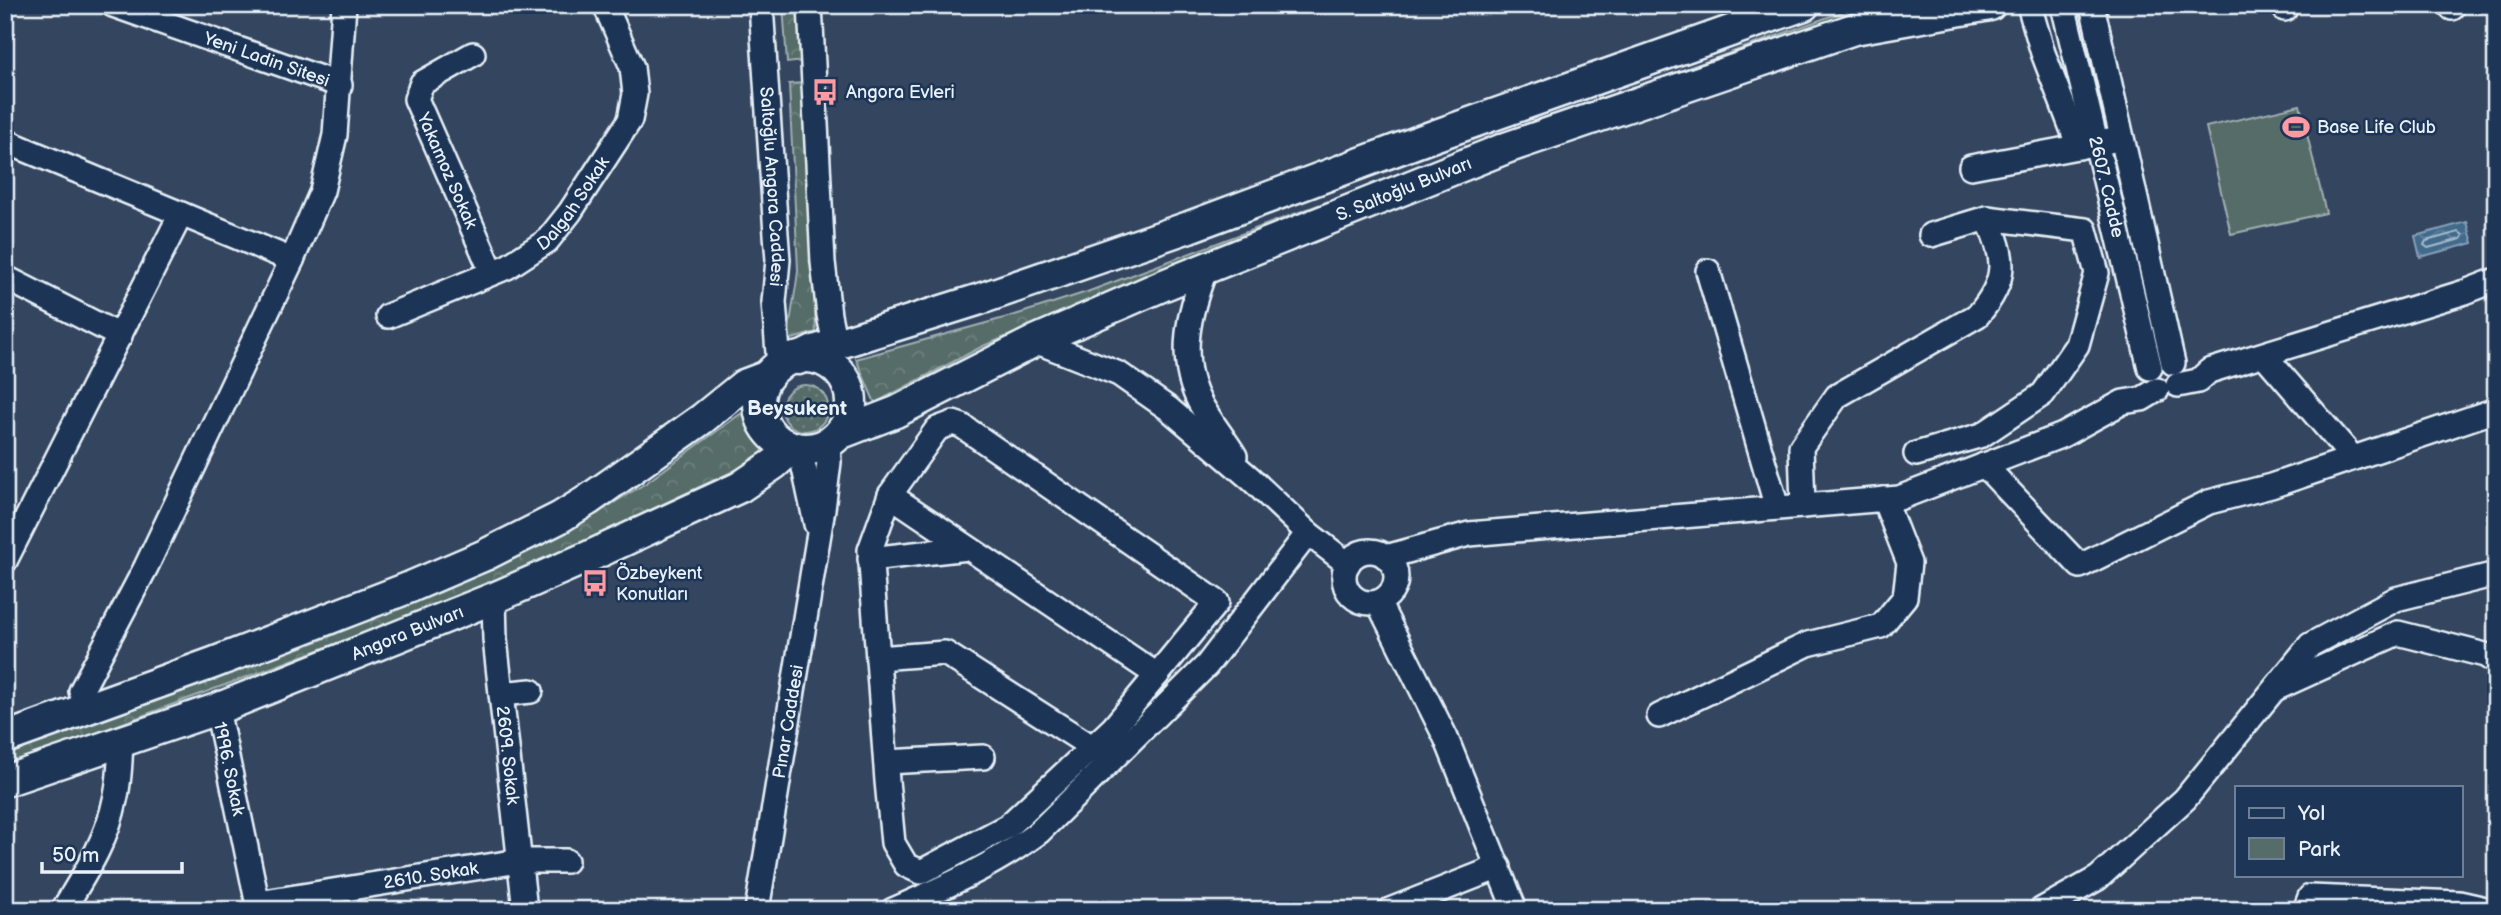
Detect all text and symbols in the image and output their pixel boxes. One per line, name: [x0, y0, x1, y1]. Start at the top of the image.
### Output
street label: Yeni Ladin Sitesi: [200, 27, 332, 92]
bus stop icon: Angora Evleri: [810, 77, 840, 107]
place label: Angora Evleri: [846, 82, 955, 103]
street label: Saltoğlu Angora Caddesi: [755, 86, 788, 287]
street label: Yakamoz Sokak: [412, 109, 482, 232]
sports icon: Base Life Club: [2281, 112, 2311, 142]
place label: Base Life Club: [2317, 117, 2436, 138]
street label: 2607. Cadde: [2084, 134, 2128, 240]
street label: Dalgah Sokak: [533, 153, 614, 256]
street label: S. Saltoğlu Bulvarı: [1333, 153, 1475, 226]
district label: Beysukent: [747, 396, 847, 421]
place label: Özbeykent Konutları: [616, 562, 703, 605]
bus stop icon: Özbeykent Konutları: [580, 568, 610, 598]
street label: Angora Bulvarı: [348, 601, 467, 665]
street label: Pınar Caddesi: [769, 663, 808, 780]
street label: 2609. Sokak: [491, 705, 523, 806]
street label: 1996. Sokak: [209, 720, 249, 818]
legend: [2235, 786, 2462, 876]
text: Yol: [2297, 801, 2325, 826]
scale bar: [42, 831, 182, 875]
text: Park: [2298, 837, 2341, 862]
text: 50 m: [52, 843, 99, 868]
street label: 2610. Sokak: [382, 858, 480, 894]

